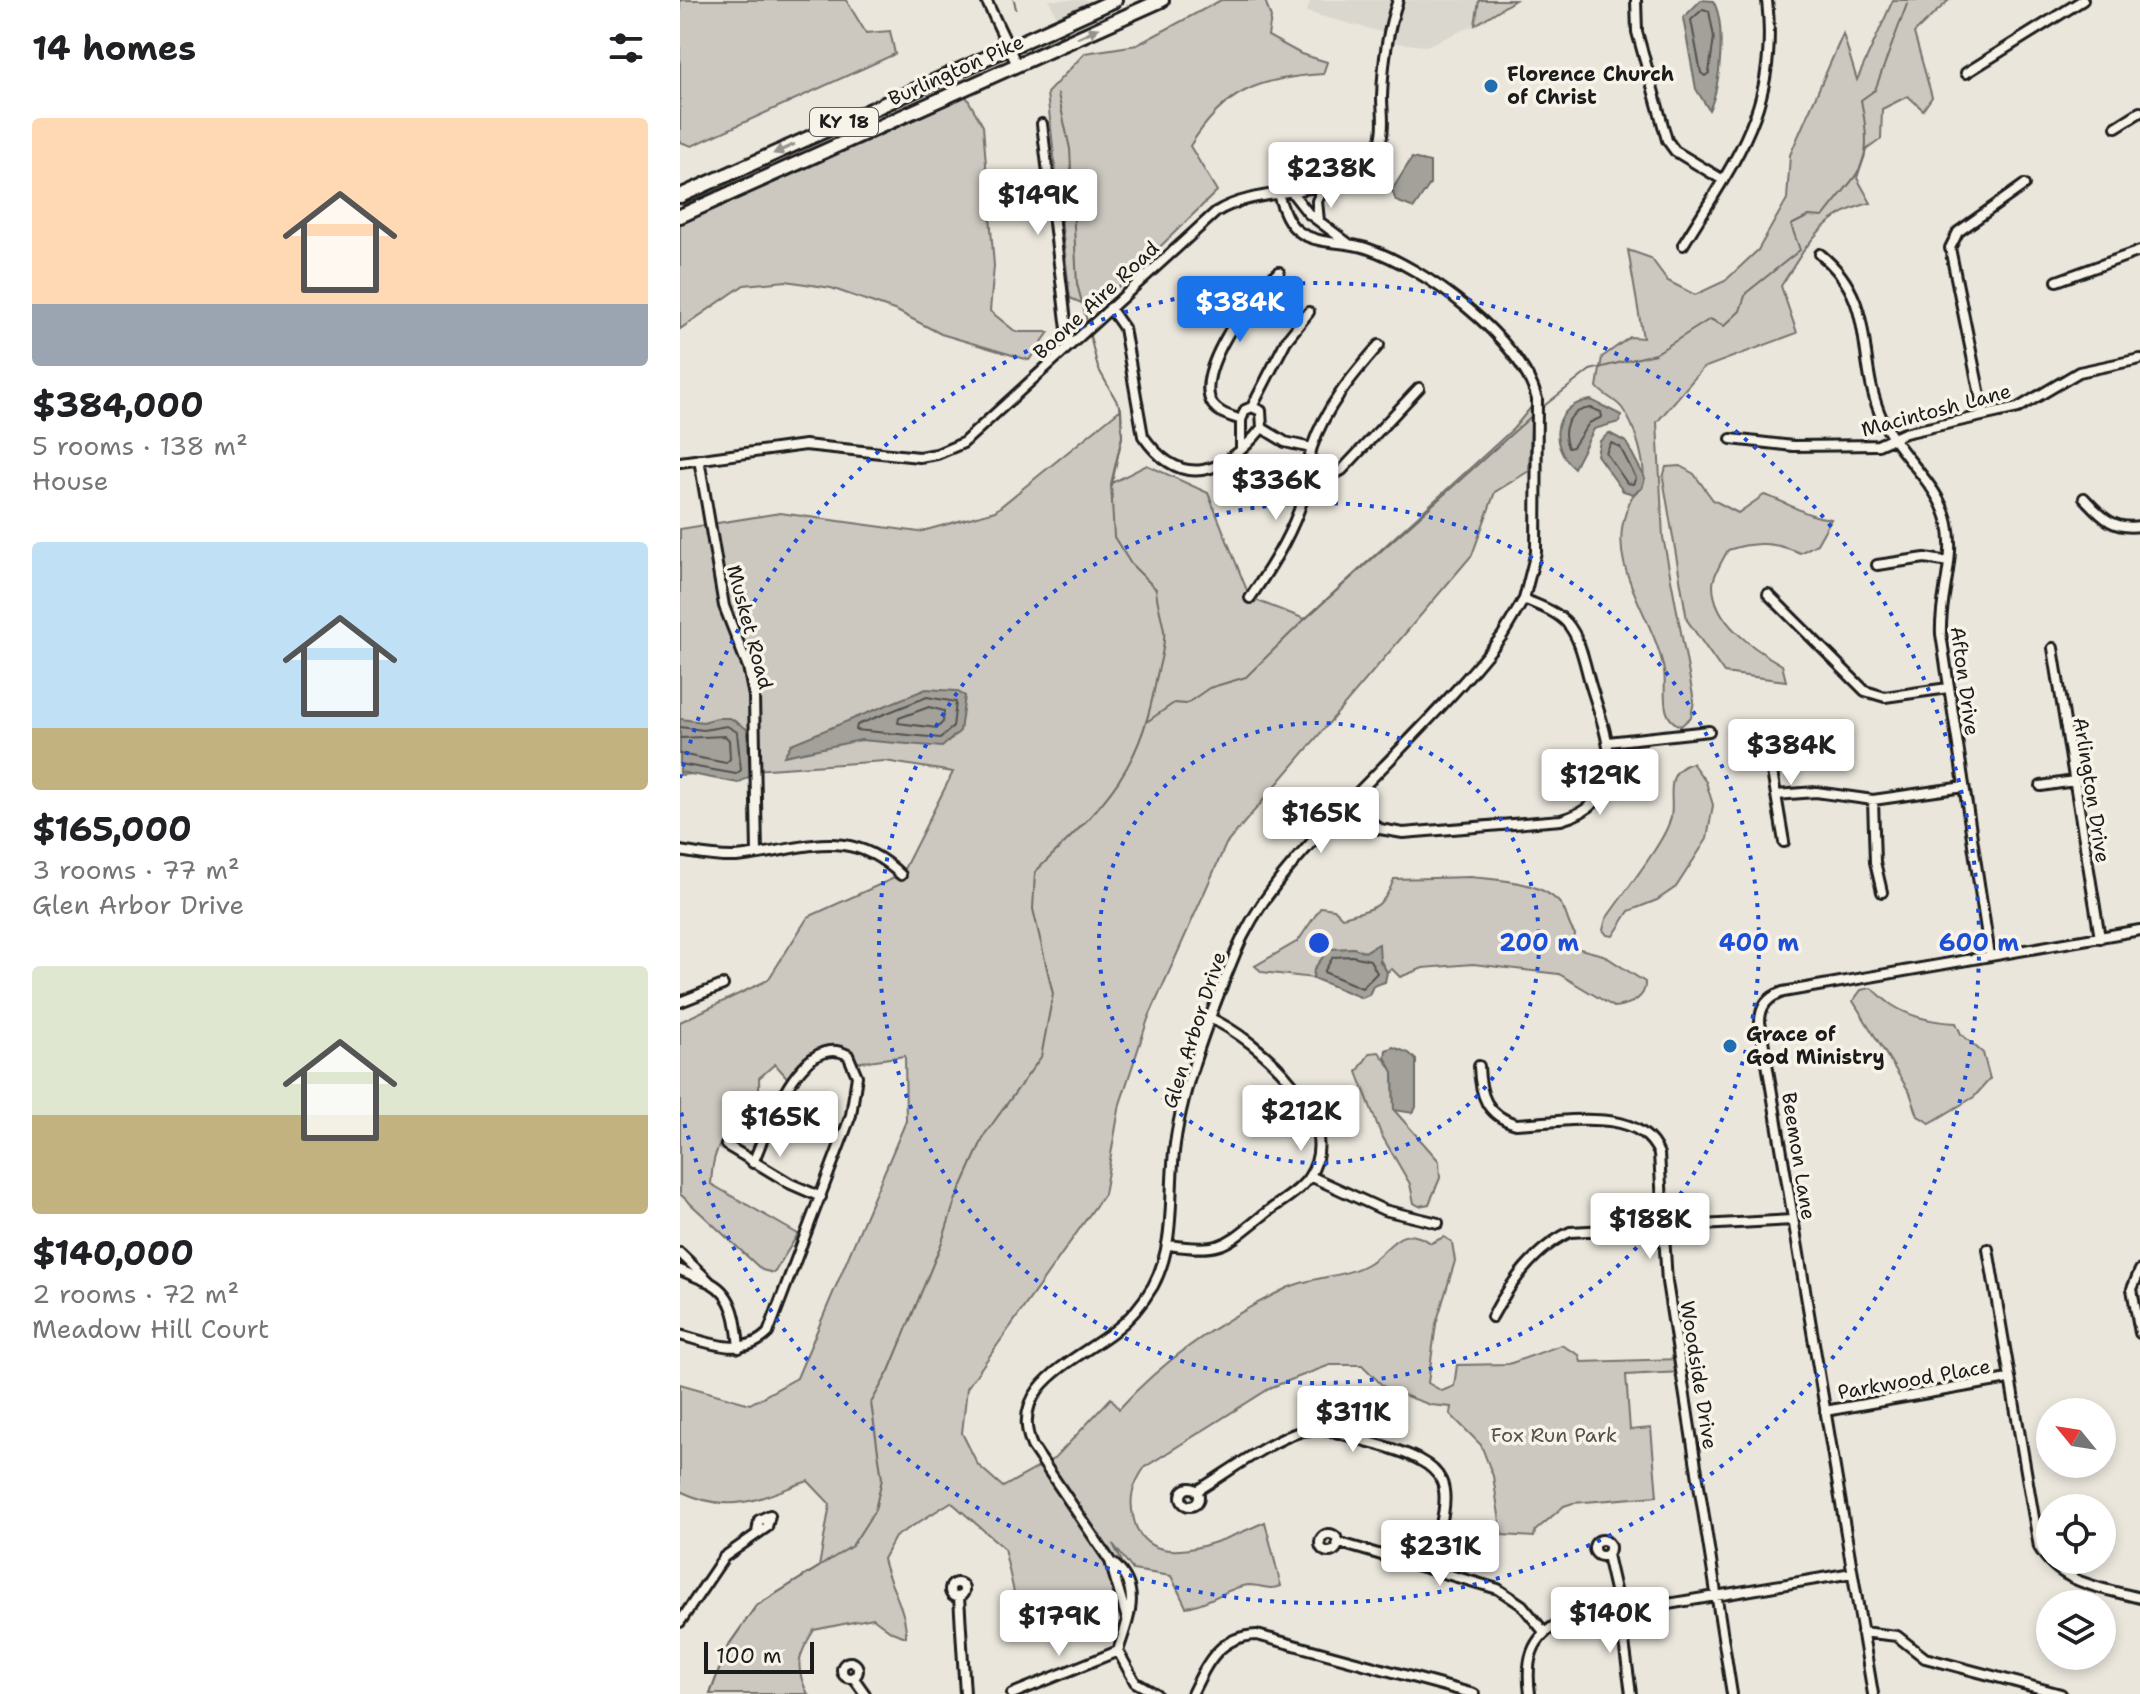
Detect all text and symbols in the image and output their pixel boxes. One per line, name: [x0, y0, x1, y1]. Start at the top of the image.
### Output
text: 14 homes: [32, 25, 196, 71]
icon: filters: [604, 26, 648, 70]
one-way arrow: [1076, 26, 1100, 40]
street label: Burlington Pike: [884, 28, 1028, 112]
place label: Florence Church of Christ: [1507, 61, 1674, 110]
marker: Florence Church of Christ: [1482, 77, 1500, 95]
road number: KY 18: [810, 108, 878, 136]
one-way arrow: [773, 142, 796, 155]
pin: $238K: [1275, 142, 1387, 210]
text: $238K: [1286, 150, 1376, 185]
pin: $149K: [982, 169, 1094, 237]
icon: home: [268, 170, 412, 314]
text: $149K: [997, 177, 1079, 212]
street label: Boone Aire Road: [1028, 235, 1165, 365]
pin: $384K: [1184, 276, 1296, 344]
text: $384K: [1195, 284, 1285, 319]
street label: Macintosh Lane: [1858, 378, 2014, 442]
text: $384,000: [32, 382, 204, 428]
text: 5 rooms · 138 m²: [32, 428, 248, 463]
pin: $336K: [1220, 454, 1332, 522]
text: $336K: [1231, 462, 1321, 497]
text: House: [32, 463, 108, 498]
street label: Musket Road: [721, 562, 779, 692]
icon: home: [268, 594, 412, 738]
street label: Afton Drive: [1944, 625, 1986, 737]
street label: Arlington Drive: [2068, 715, 2116, 865]
pin: $384K: [1735, 719, 1847, 787]
text: $384K: [1746, 727, 1836, 762]
pin: $129K: [1544, 749, 1656, 817]
text: $129K: [1560, 757, 1641, 792]
pin: $165K: [1265, 787, 1377, 855]
text: $165K: [1281, 795, 1361, 830]
text: $165,000: [32, 806, 192, 852]
text: 3 rooms · 77 m²: [32, 852, 240, 887]
text: Glen Arbor Drive: [32, 887, 244, 922]
text: 200 m: [1499, 927, 1579, 959]
text: 400 m: [1719, 927, 1799, 959]
text: 600 m: [1939, 927, 2019, 959]
centre of rings: [1305, 929, 1333, 957]
street label: Glen Arbor Drive: [1156, 948, 1232, 1112]
icon: home: [268, 1018, 412, 1162]
place label: Grace of God Ministry: [1746, 1021, 1885, 1070]
marker: Grace of God Ministry: [1721, 1037, 1739, 1055]
pin: $212K: [1245, 1085, 1357, 1153]
street label: Beemon Lane: [1776, 1090, 1822, 1222]
pin: $165K: [724, 1091, 836, 1159]
text: $212K: [1260, 1093, 1342, 1128]
text: $165K: [740, 1099, 820, 1134]
pin: $188K: [1594, 1193, 1706, 1261]
text: $188K: [1608, 1201, 1692, 1236]
text: $140,000: [32, 1230, 194, 1276]
text: 2 rooms · 72 m²: [32, 1276, 239, 1311]
street label: Woodside Drive: [1674, 1299, 1724, 1451]
text: Meadow Hill Court: [32, 1311, 269, 1346]
street label: Parkwood Place: [1836, 1353, 1992, 1405]
pin: $311K: [1297, 1386, 1409, 1454]
text: $311K: [1315, 1394, 1391, 1429]
north arrow: [2036, 1398, 2116, 1478]
map controls: [2036, 1398, 2116, 1670]
park label: Fox Run Park: [1491, 1422, 1617, 1448]
button: locate: [2036, 1494, 2116, 1574]
pin: $231K: [1384, 1520, 1496, 1588]
text: $231K: [1399, 1528, 1481, 1563]
pin: $140K: [1554, 1587, 1666, 1655]
pin: $179K: [1003, 1590, 1115, 1658]
button: layers: [2036, 1590, 2116, 1670]
text: $140K: [1569, 1595, 1651, 1630]
text: $179K: [1018, 1598, 1100, 1633]
scale bar: [704, 1638, 814, 1674]
text: 100 m: [716, 1641, 782, 1670]

